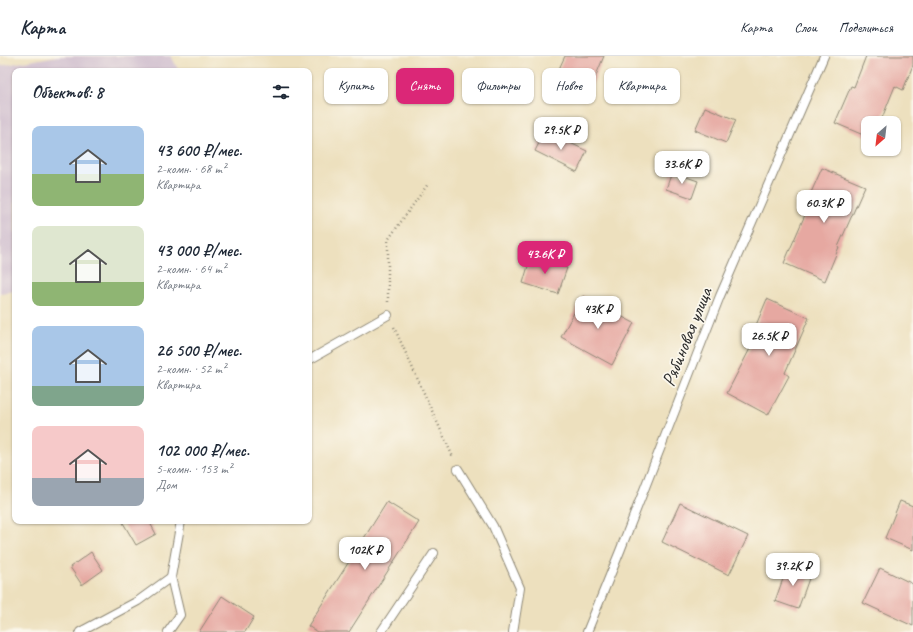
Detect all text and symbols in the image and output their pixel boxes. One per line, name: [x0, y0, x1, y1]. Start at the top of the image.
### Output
text: Карта: [20, 16, 65, 40]
text: Карта: [740, 19, 772, 36]
text: Слои: [794, 19, 817, 36]
text: Поделиться: [839, 19, 893, 36]
chip: Купить: [324, 68, 388, 104]
chip: Снять: [396, 68, 454, 104]
chip: Фильтры: [462, 68, 534, 104]
chip: Новое: [542, 68, 596, 104]
chip: Квартира: [604, 68, 680, 104]
icon: filters: [270, 81, 292, 103]
text: Объектов: 8: [32, 82, 103, 103]
north arrow: [861, 116, 901, 156]
map controls: [861, 116, 901, 156]
pin: 29.5K ₽: [524, 117, 598, 151]
text: 29.5K ₽: [543, 122, 579, 138]
text: 43 600 ₽/мес.: [156, 140, 242, 161]
icon: home: [64, 142, 112, 190]
pin: 33.6K ₽: [645, 151, 719, 185]
text: 33.6K ₽: [664, 156, 700, 172]
text: 2-комн. · 68 m²: [156, 161, 226, 177]
text: Квартира: [156, 177, 200, 193]
pin: 60.3K ₽: [787, 190, 861, 224]
text: 60.3K ₽: [806, 195, 842, 211]
text: 43 000 ₽/мес.: [156, 240, 242, 261]
pin: 43.6K ₽: [508, 241, 582, 275]
icon: home: [64, 242, 112, 290]
text: 43.6K ₽: [527, 246, 563, 262]
text: 2-комн. · 64 m²: [156, 261, 226, 277]
text: Квартира: [156, 277, 200, 293]
street label: Рябиновая улица: [656, 283, 718, 390]
pin: 43K ₽: [570, 296, 626, 330]
text: 43K ₽: [584, 301, 612, 317]
pin: 26.5K ₽: [732, 323, 806, 357]
text: 26.5K ₽: [751, 328, 787, 344]
text: 26 500 ₽/мес.: [156, 340, 242, 361]
icon: home: [64, 342, 112, 390]
text: 2-комн. · 52 m²: [156, 361, 226, 377]
text: Квартира: [156, 377, 200, 393]
text: 102 000 ₽/мес.: [156, 440, 249, 461]
icon: home: [64, 442, 112, 490]
text: 5-комн. · 153 m²: [156, 461, 232, 477]
text: Дом: [156, 477, 177, 493]
pin: 102K ₽: [332, 537, 398, 571]
text: 102K ₽: [348, 542, 382, 558]
pin: 39.2K ₽: [756, 553, 830, 587]
text: 39.2K ₽: [775, 558, 811, 574]

